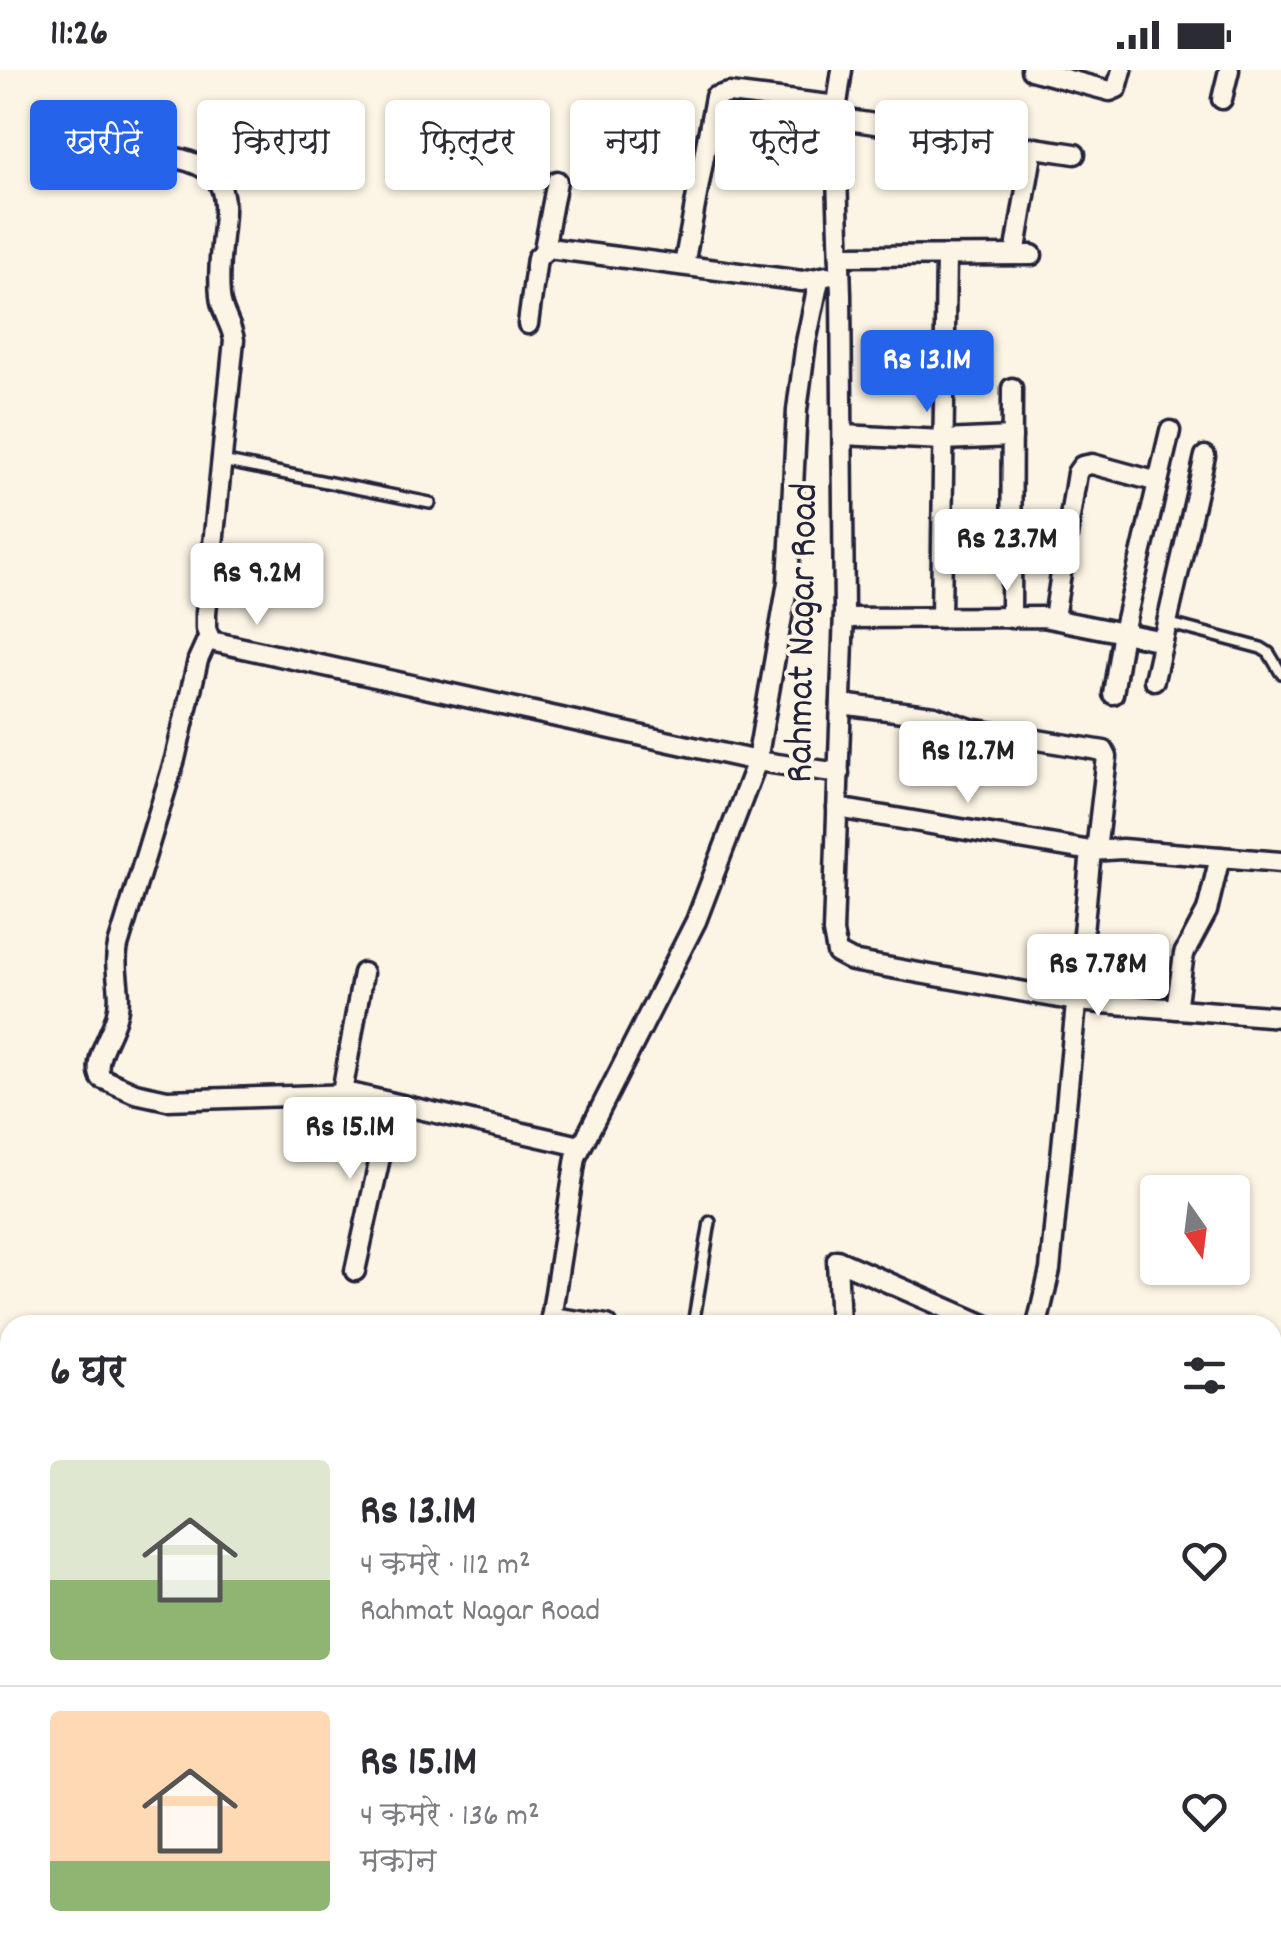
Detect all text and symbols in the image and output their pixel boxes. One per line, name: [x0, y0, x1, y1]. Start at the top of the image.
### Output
text: 11:26: [50, 8, 108, 63]
chip: खरीदें: [30, 100, 177, 190]
chip: किराया: [197, 100, 365, 190]
chip: फ़िल्टर: [385, 100, 550, 190]
chip: नया: [570, 100, 695, 190]
chip: फ़्लैट: [715, 100, 855, 190]
chip: मकान: [875, 100, 1028, 190]
pin: Rs 13.1M: [824, 330, 1030, 415]
text: Rs 13.1M: [883, 339, 971, 385]
street label: Rahmat Nagar Road: [774, 482, 836, 784]
pin: Rs 23.7M: [904, 509, 1110, 594]
text: Rs 23.7M: [957, 518, 1057, 564]
pin: Rs 9.2M: [165, 543, 349, 628]
text: Rs 9.2M: [212, 552, 302, 598]
pin: Rs 12.7M: [865, 721, 1071, 806]
text: Rs 12.7M: [921, 730, 1015, 776]
pin: Rs 7.78M: [995, 934, 1201, 1019]
text: Rs 7.78M: [1049, 943, 1147, 989]
pin: Rs 15.1M: [247, 1097, 453, 1182]
text: Rs 15.1M: [305, 1106, 395, 1152]
north arrow: [1140, 1175, 1250, 1285]
map controls: [1140, 1175, 1250, 1285]
text: 6 घर: [50, 1345, 125, 1405]
icon: filters: [1177, 1348, 1232, 1403]
text: Rs 13.1M: [360, 1484, 476, 1544]
icon: home: [130, 1500, 250, 1620]
icon: heart: [1177, 1533, 1232, 1588]
text: 4 कमरे · 112 m²: [360, 1544, 531, 1590]
text: Rahmat Nagar Road: [360, 1590, 600, 1636]
text: Rs 15.1M: [360, 1735, 477, 1795]
icon: home: [130, 1751, 250, 1871]
icon: heart: [1177, 1784, 1232, 1839]
text: 4 कमरे · 136 m²: [360, 1795, 540, 1841]
text: मकान: [360, 1841, 436, 1887]

